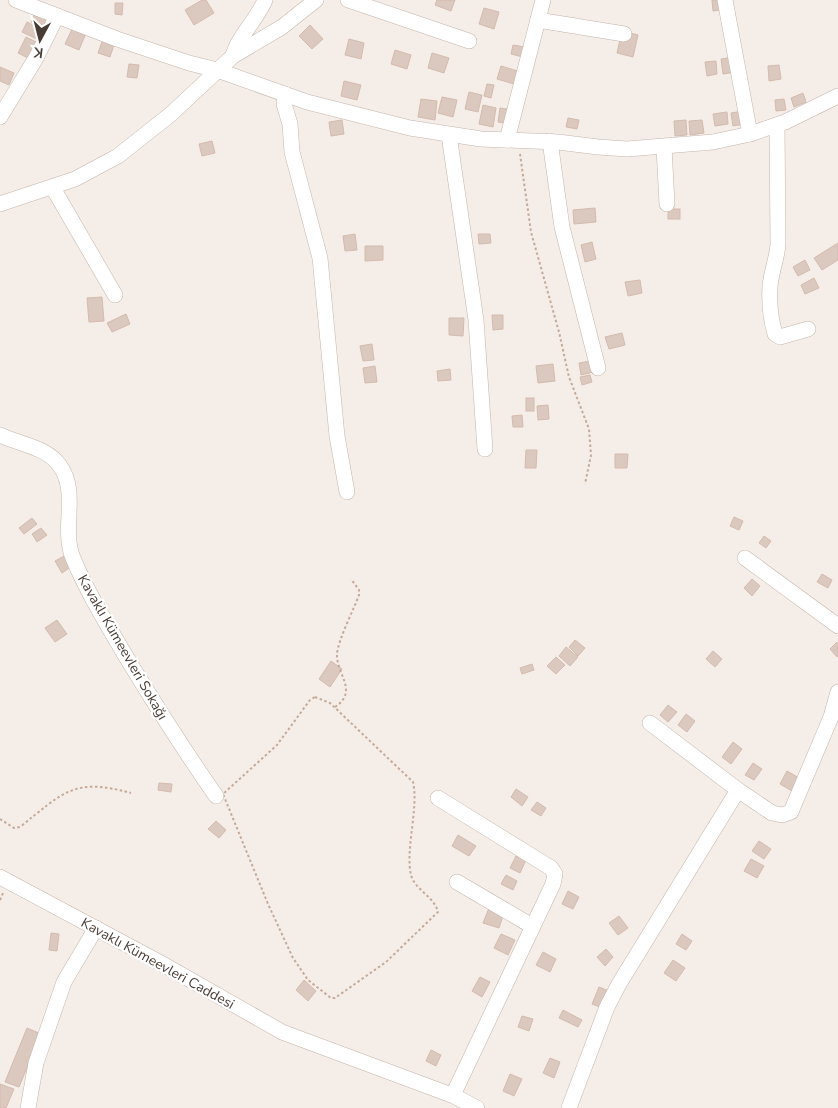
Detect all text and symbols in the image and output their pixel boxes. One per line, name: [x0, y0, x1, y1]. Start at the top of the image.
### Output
north arrow: [15, 15, 65, 65]
text: K: [32, 42, 44, 62]
street label: Kavaklı Kümeevleri Sokağı: [73, 571, 172, 723]
street label: Kavaklı Kümeevleri Caddesi: [78, 913, 238, 1014]

